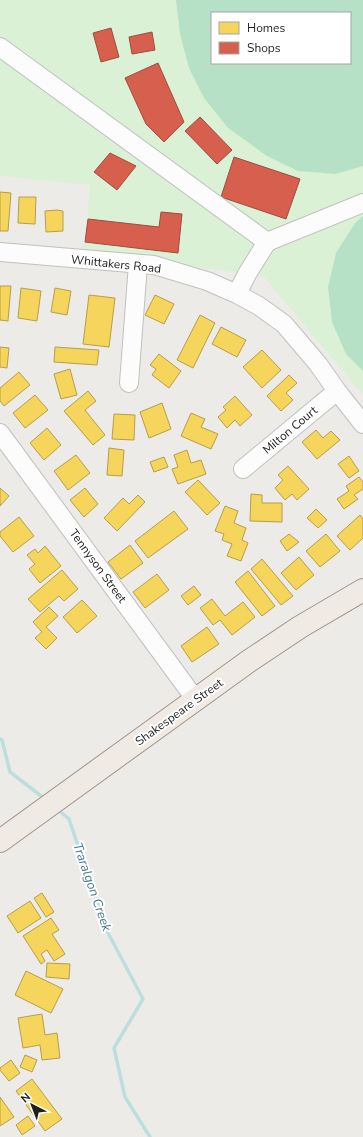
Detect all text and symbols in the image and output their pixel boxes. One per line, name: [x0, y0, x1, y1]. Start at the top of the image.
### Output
legend: [211, 12, 351, 64]
text: Homes: [247, 20, 285, 36]
text: Shops: [247, 40, 281, 56]
street label: Whittakers Road: [70, 251, 162, 277]
street label: Milton Court: [259, 402, 321, 458]
street label: Tennyson Street: [66, 526, 131, 607]
street label: Shakespeare Street: [132, 674, 227, 749]
water label: Traralgon Creek: [68, 840, 116, 934]
north arrow: [12, 1085, 52, 1125]
text: N: [18, 1090, 34, 1106]

